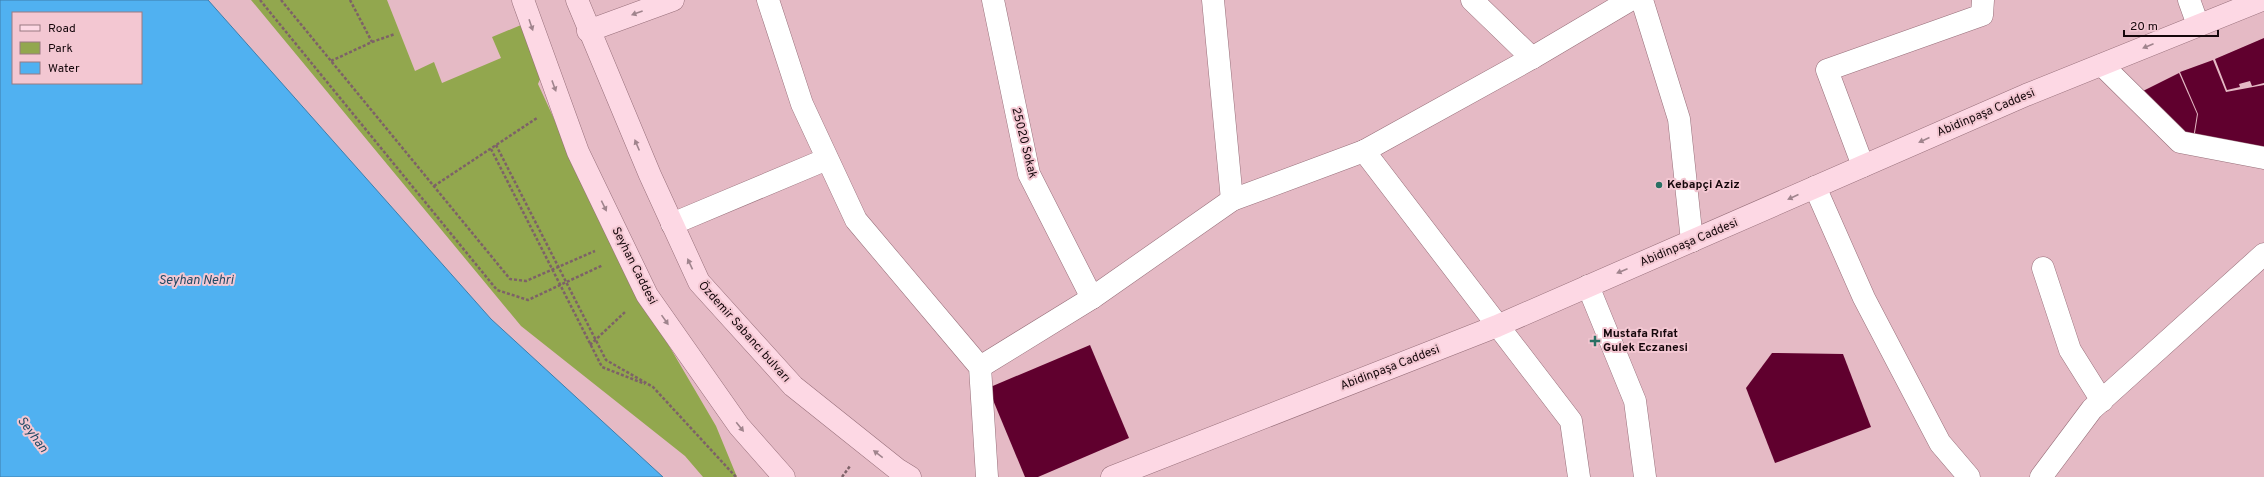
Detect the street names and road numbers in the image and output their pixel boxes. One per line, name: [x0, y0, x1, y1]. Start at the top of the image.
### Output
street label: Abidinpaşa Caddesi: [1934, 85, 2038, 141]
street label: 25020 Sokak: [1007, 106, 1041, 180]
street label: Abidinpaşa Caddesi: [1637, 215, 1741, 271]
street label: Seyhan Caddesi: [608, 224, 660, 308]
street label: Özdemir Sabancı bulvarı: [694, 278, 794, 386]
street label: Abidinpaşa Caddesi: [1338, 342, 1442, 394]

